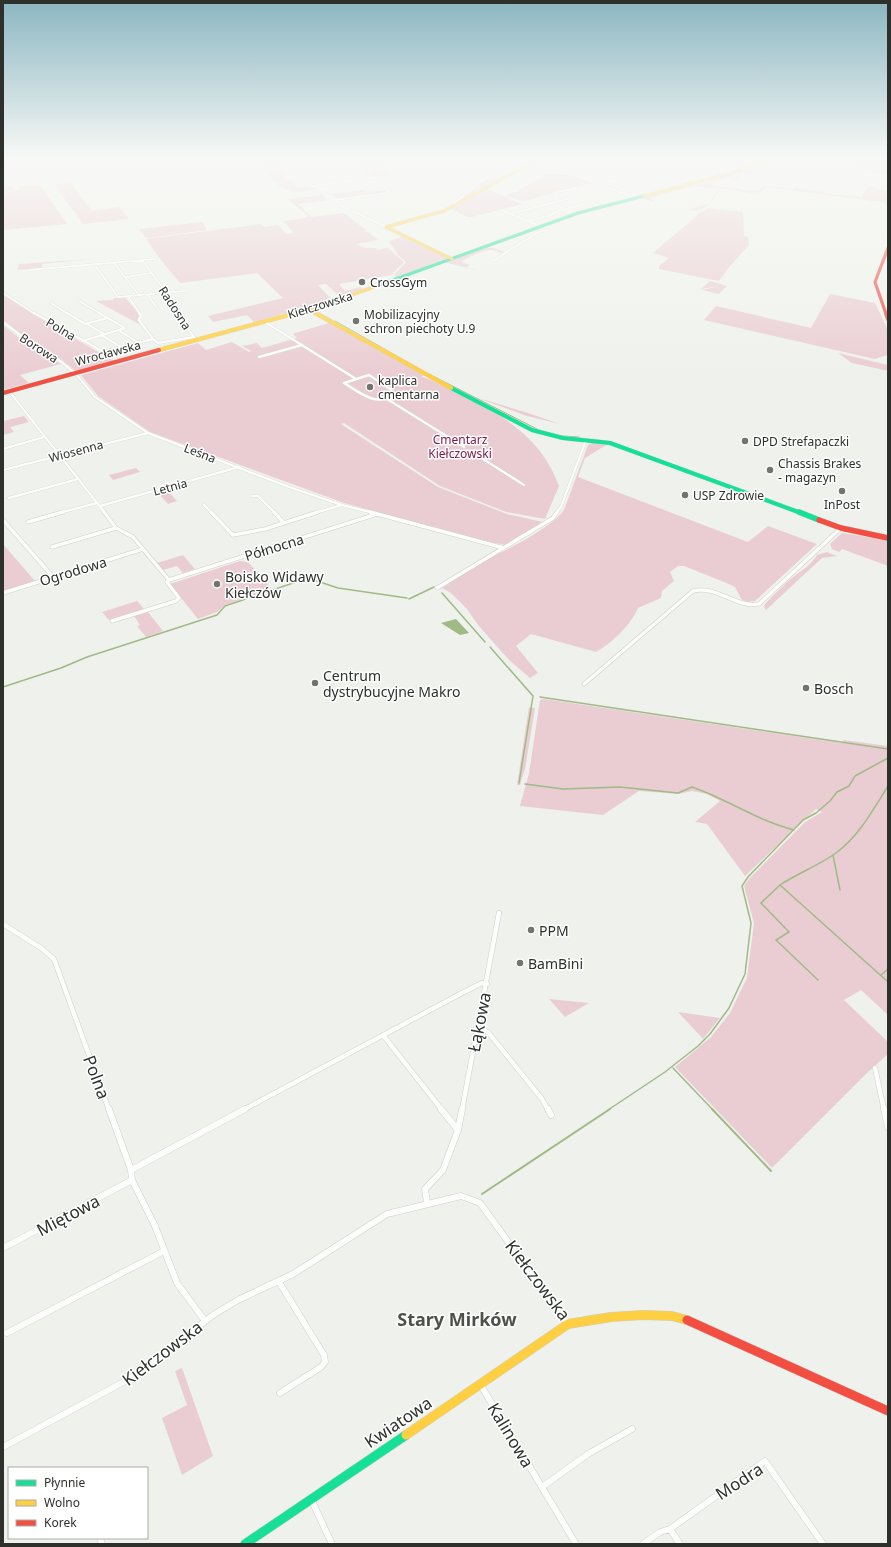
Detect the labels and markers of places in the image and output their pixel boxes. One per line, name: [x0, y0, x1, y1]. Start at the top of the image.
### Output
place label: CrossGym: [370, 274, 427, 291]
marker: CrossGym: [357, 277, 367, 287]
place label: Mobilizacyjny schron piechoty U.9: [364, 306, 475, 337]
marker: Mobilizacyjny schron piechoty U.9: [351, 316, 361, 326]
place label: kaplica cmentarna: [378, 372, 439, 403]
marker: kaplica cmentarna: [365, 382, 375, 392]
place label: DPD Strefapaczki: [753, 433, 849, 450]
marker: DPD Strefapaczki: [740, 436, 750, 446]
place label: Chassis Brakes - magazyn: [778, 455, 862, 486]
marker: Chassis Brakes - magazyn: [765, 465, 775, 475]
marker: InPost: [837, 486, 847, 496]
place label: USP Zdrowie: [693, 487, 764, 504]
marker: USP Zdrowie: [680, 490, 690, 500]
place label: InPost: [824, 496, 861, 513]
place label: Boisko Widawy Kiełczów: [225, 567, 325, 602]
marker: Boisko Widawy Kiełczów: [212, 579, 222, 589]
place label: Centrum dystrybucyjne Makro: [323, 666, 460, 701]
marker: Centrum dystrybucyjne Makro: [310, 678, 320, 688]
place label: Bosch: [814, 679, 854, 698]
marker: Bosch: [801, 683, 811, 693]
place label: PPM: [539, 921, 569, 940]
marker: PPM: [526, 925, 536, 935]
place label: BamBini: [528, 954, 583, 973]
marker: BamBini: [515, 958, 525, 968]

